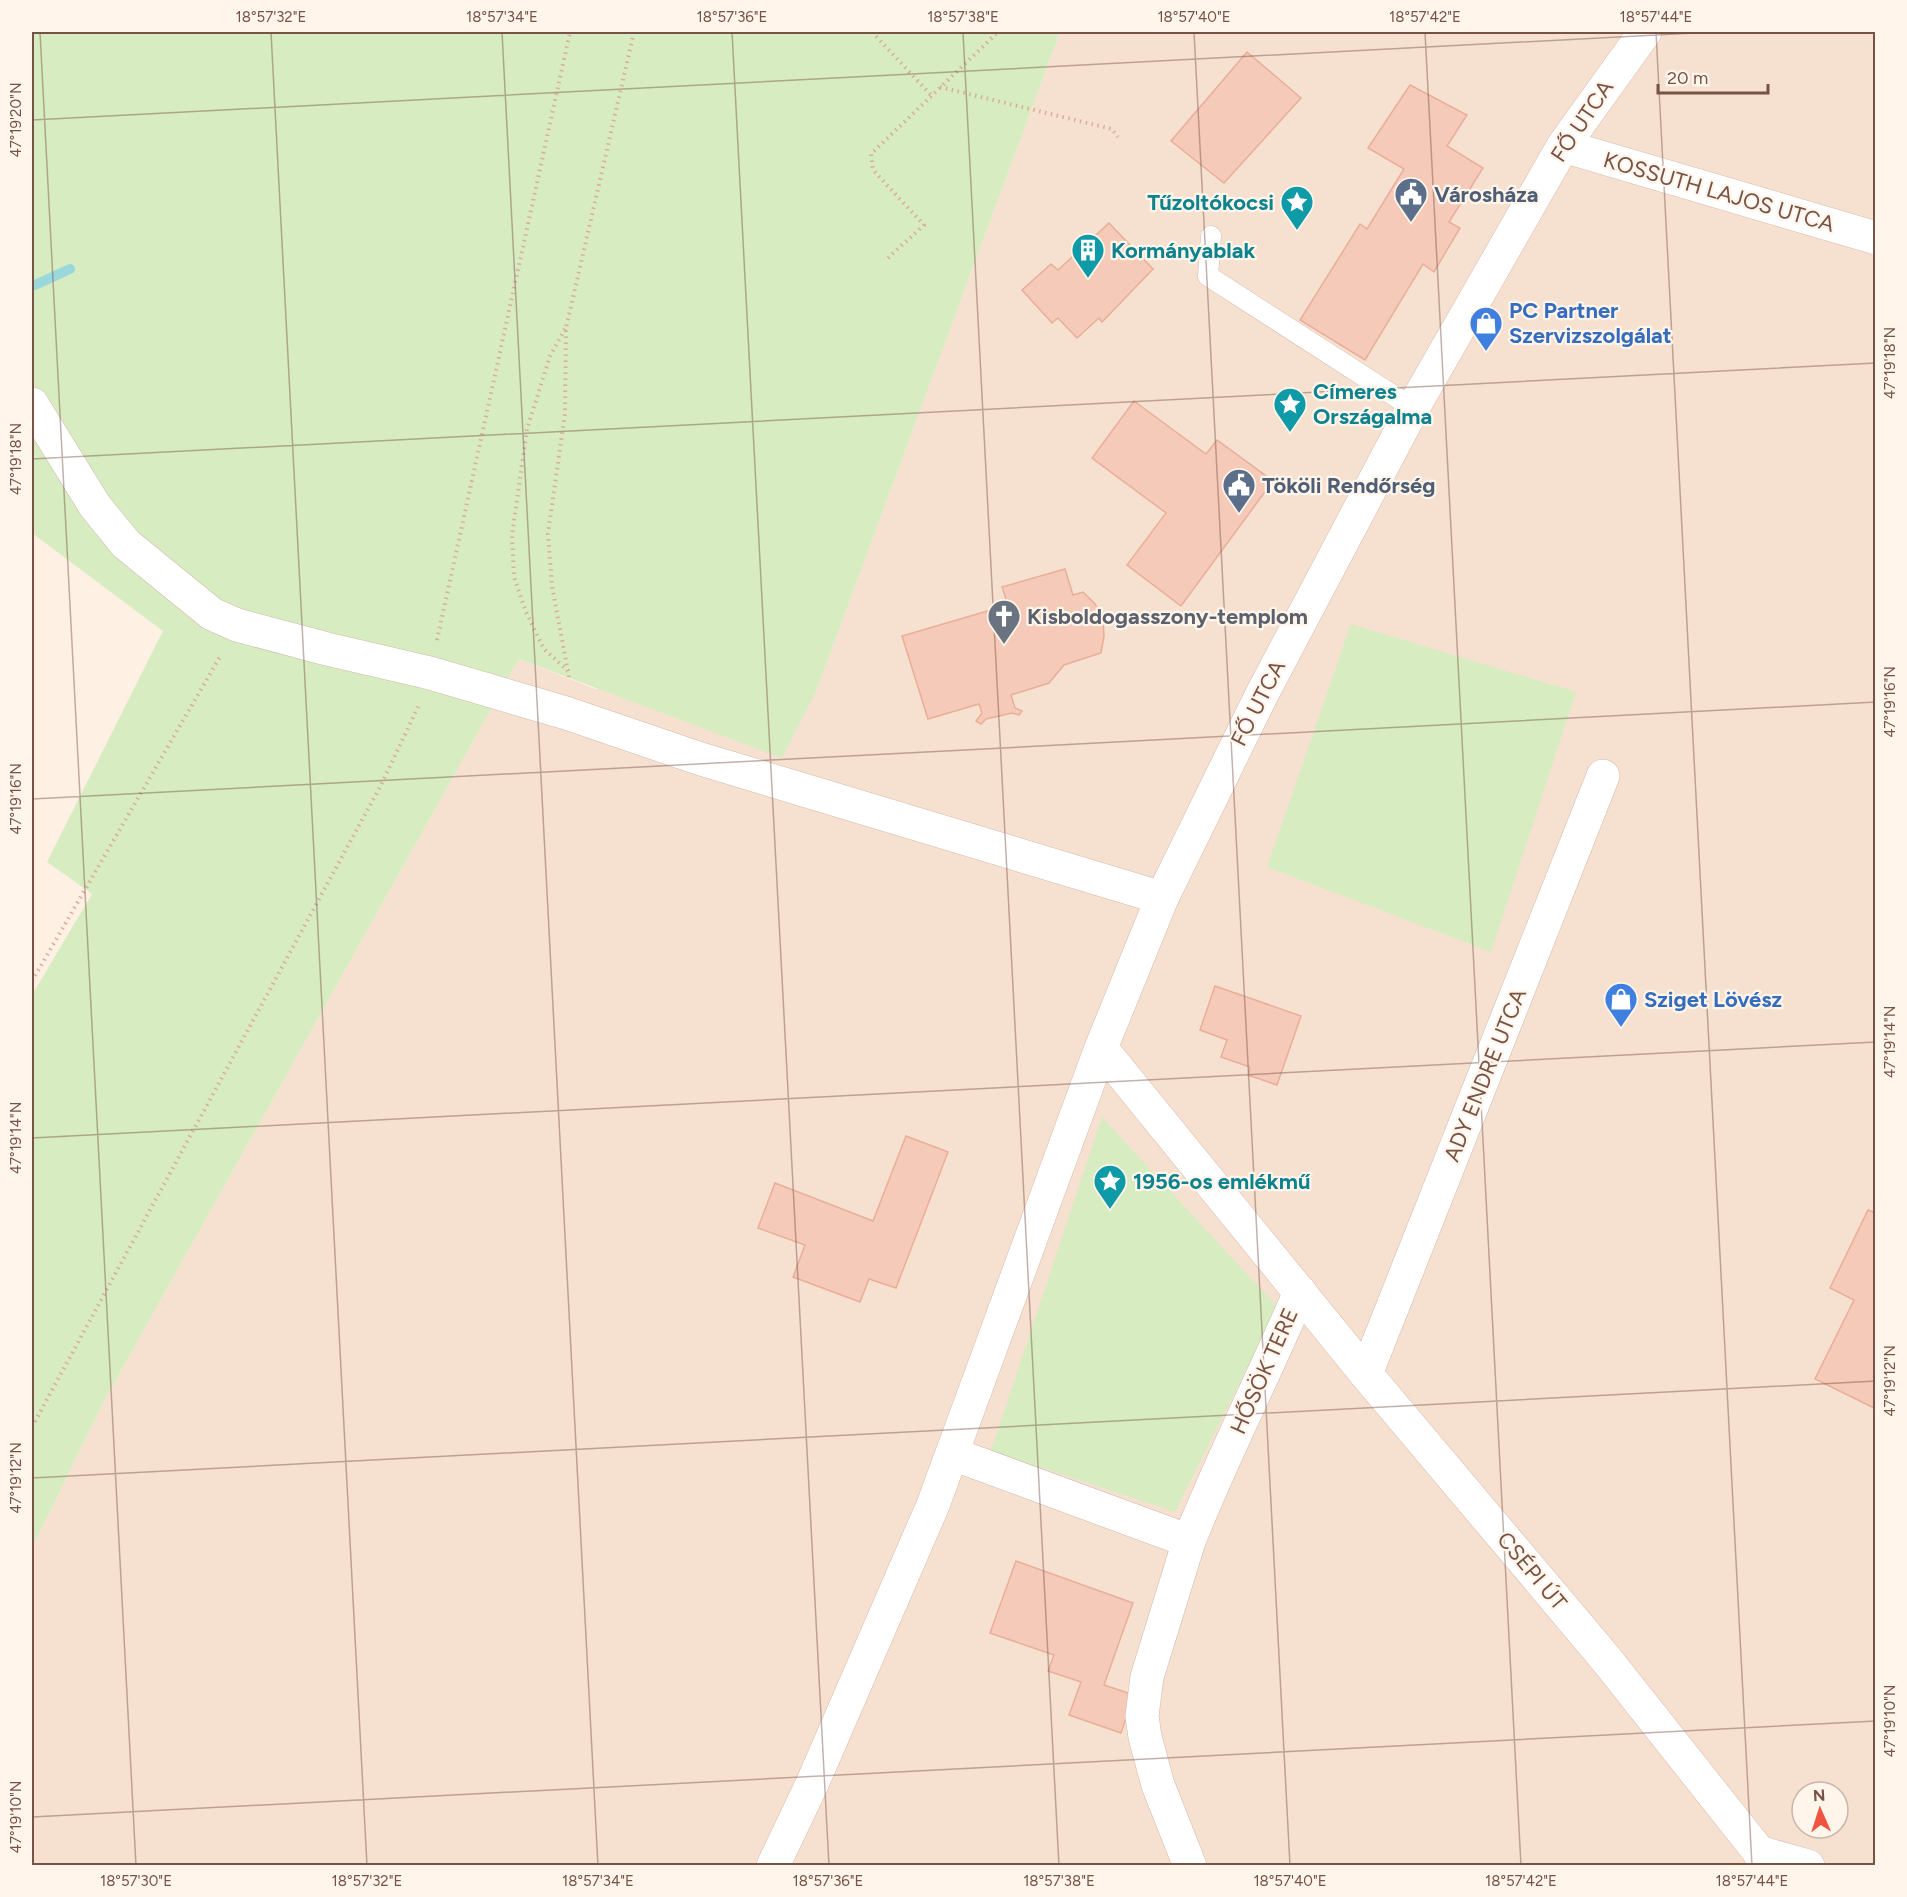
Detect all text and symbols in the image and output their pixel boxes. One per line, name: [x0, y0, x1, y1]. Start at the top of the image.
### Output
text: 18°57'32"E: [236, 8, 306, 26]
text: 18°57'34"E: [466, 8, 538, 26]
text: 18°57'36"E: [697, 8, 767, 26]
text: 18°57'38"E: [927, 8, 999, 26]
text: 18°57'40"E: [1157, 8, 1231, 26]
text: 18°57'42"E: [1389, 8, 1461, 26]
text: 18°57'44"E: [1620, 8, 1692, 26]
scale bar: [1658, 57, 1768, 95]
text: 20 m: [1667, 67, 1708, 89]
street label: FŐ UTCA: [1545, 75, 1619, 167]
text: 47°19'20"N: [7, 82, 25, 158]
street label: KOSSUTH LAJOS UTCA: [1600, 146, 1838, 238]
public building icon: Városháza: [1393, 176, 1429, 223]
place label: Városháza: [1434, 181, 1538, 208]
place icon: Tűzoltókocsi: [1279, 184, 1315, 231]
place label: Tűzoltókocsi: [1147, 189, 1274, 216]
building icon: Kormányablak: [1070, 232, 1106, 279]
place label: Kormányablak: [1111, 237, 1255, 264]
place label: PC Partner Szervizszolgálat: [1509, 297, 1672, 349]
shop icon: PC Partner Szervizszolgálat: [1468, 305, 1504, 352]
text: 47°19'18"N: [1881, 327, 1899, 399]
place label: Címeres Országalma: [1313, 378, 1432, 430]
place icon: Címeres Országalma: [1272, 386, 1308, 433]
text: 47°19'18"N: [7, 423, 25, 495]
public building icon: Tököli Rendőrség: [1221, 467, 1257, 514]
place label: Tököli Rendőrség: [1262, 472, 1435, 499]
church icon: Kisboldogasszony-templom: [986, 598, 1022, 645]
place label: Kisboldogasszony-templom: [1027, 603, 1308, 630]
street label: FŐ UTCA: [1225, 655, 1291, 750]
text: 47°19'16"N: [1881, 666, 1899, 738]
text: 47°19'16"N: [7, 763, 25, 835]
shop icon: Sziget Lövész: [1603, 981, 1639, 1028]
street label: ADY ENDRE UTCA: [1438, 984, 1532, 1165]
place label: Sziget Lövész: [1644, 986, 1782, 1013]
text: 47°19'14"N: [1881, 1006, 1899, 1078]
text: 47°19'14"N: [7, 1102, 25, 1174]
place icon: 1956-os emlékmű: [1092, 1163, 1128, 1210]
place label: 1956-os emlékmű: [1133, 1168, 1311, 1195]
street label: HŐSÖK TERE: [1224, 1304, 1304, 1438]
text: 47°19'12"N: [1881, 1345, 1899, 1417]
text: 47°19'12"N: [7, 1442, 25, 1514]
street label: CSÉPI ÚT: [1491, 1526, 1573, 1616]
text: 47°19'10"N: [1881, 1685, 1899, 1757]
north arrow: [1790, 1780, 1850, 1840]
text: 47°19'10"N: [7, 1781, 25, 1853]
text: N: [1813, 1786, 1826, 1805]
text: 18°57'30"E: [100, 1872, 172, 1890]
text: 18°57'32"E: [332, 1872, 402, 1890]
text: 18°57'34"E: [562, 1872, 634, 1890]
text: 18°57'36"E: [793, 1872, 863, 1890]
text: 18°57'38"E: [1023, 1872, 1095, 1890]
text: 18°57'40"E: [1253, 1872, 1327, 1890]
text: 18°57'42"E: [1485, 1872, 1557, 1890]
text: 18°57'44"E: [1716, 1872, 1788, 1890]

